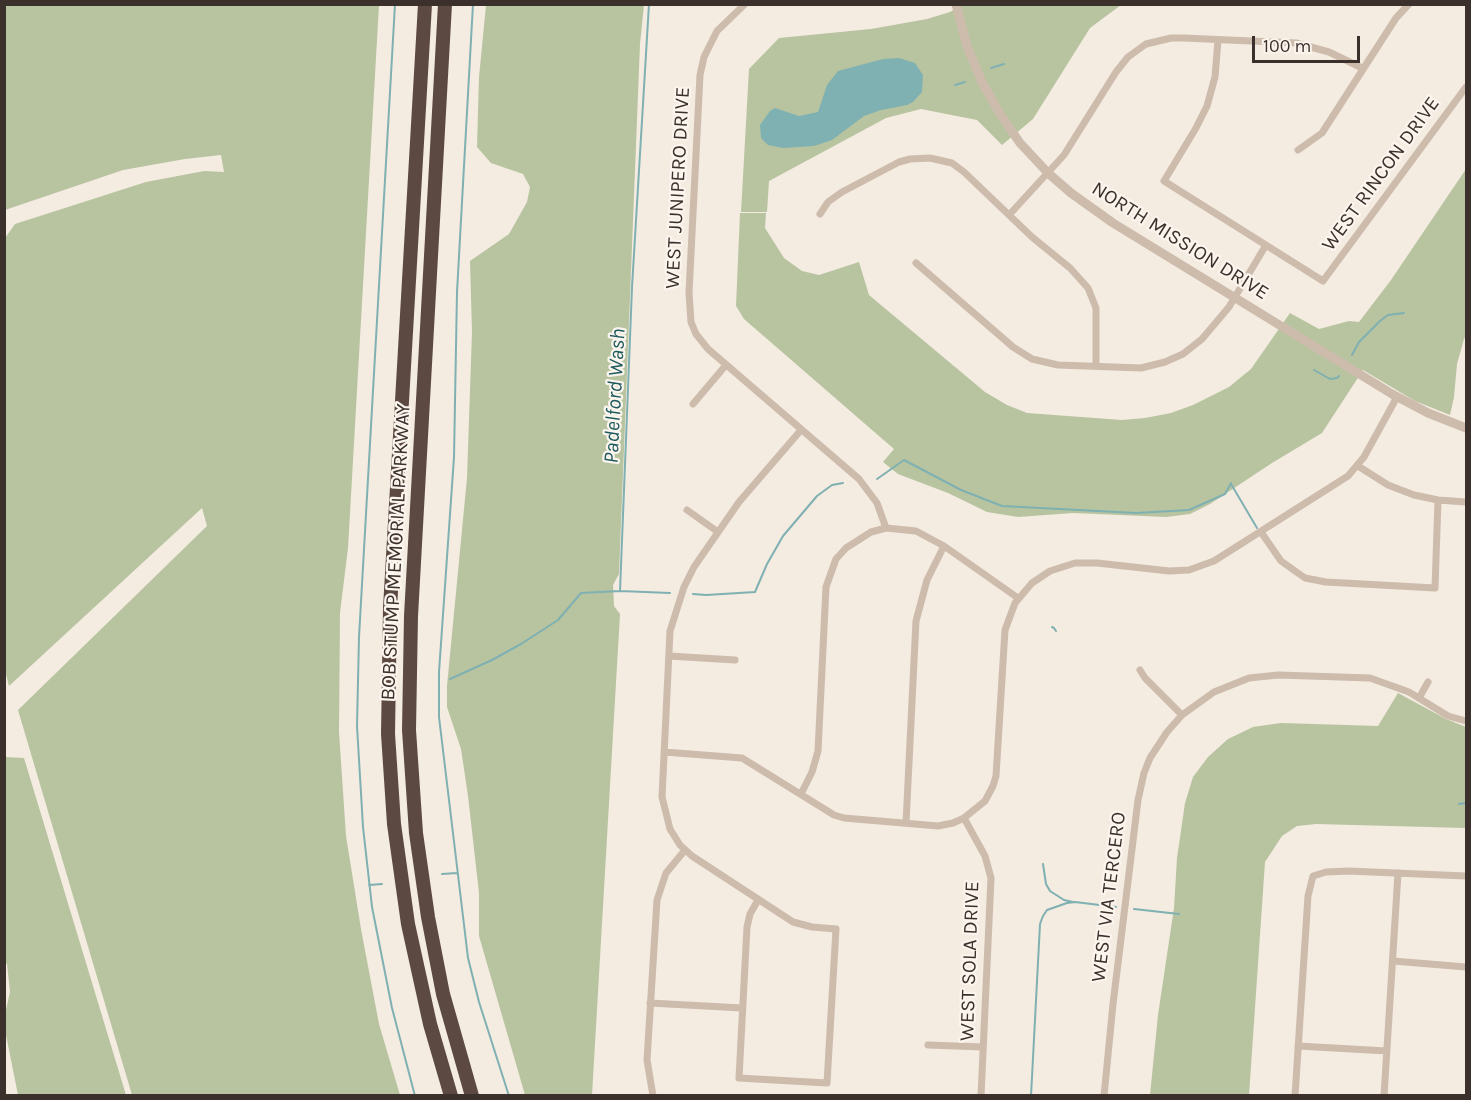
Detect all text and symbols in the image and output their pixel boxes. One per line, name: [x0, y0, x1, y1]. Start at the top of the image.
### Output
scale bar: [1255, 24, 1363, 62]
text: 100 m: [1263, 35, 1311, 57]
street label: WEST JUNIPERO DRIVE: [661, 86, 695, 290]
street label: WEST RINCON DRIVE: [1317, 92, 1445, 256]
street label: NORTH MISSION DRIVE: [1087, 177, 1273, 305]
water label: Padelford Wash: [599, 328, 631, 464]
street label: BOB STUMP MEMORIAL PARKWAY: [376, 403, 416, 701]
street label: WEST VIA TERCERO: [1087, 811, 1131, 983]
street label: WEST SOLA DRIVE: [955, 881, 985, 1041]

